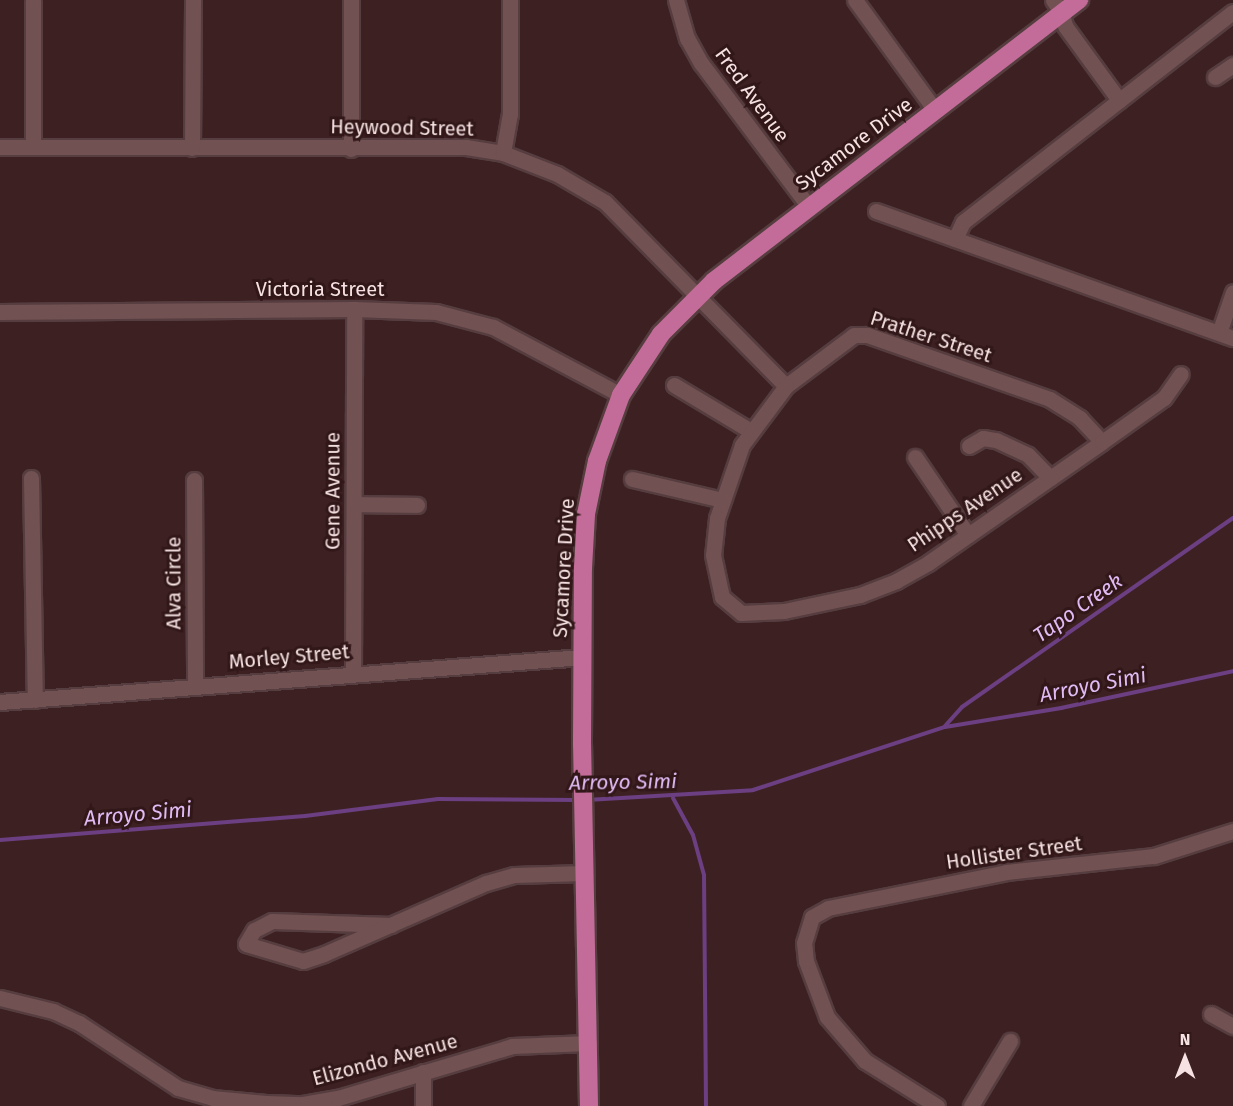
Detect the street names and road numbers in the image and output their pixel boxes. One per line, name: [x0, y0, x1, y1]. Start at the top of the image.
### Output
street label: Fred Avenue: [710, 43, 794, 147]
street label: Sycamore Drive: [791, 92, 917, 196]
street label: Heywood Street: [330, 115, 474, 141]
street label: Victoria Street: [256, 277, 384, 301]
street label: Prather Street: [867, 306, 995, 368]
street label: Gene Avenue: [321, 432, 345, 550]
street label: Phipps Avenue: [903, 463, 1027, 557]
street label: Sycamore Drive: [548, 498, 580, 638]
street label: Alva Circle: [162, 537, 186, 629]
street label: Morley Street: [228, 640, 350, 674]
street label: Hollister Street: [944, 832, 1084, 874]
street label: Elizondo Avenue: [310, 1029, 460, 1091]

